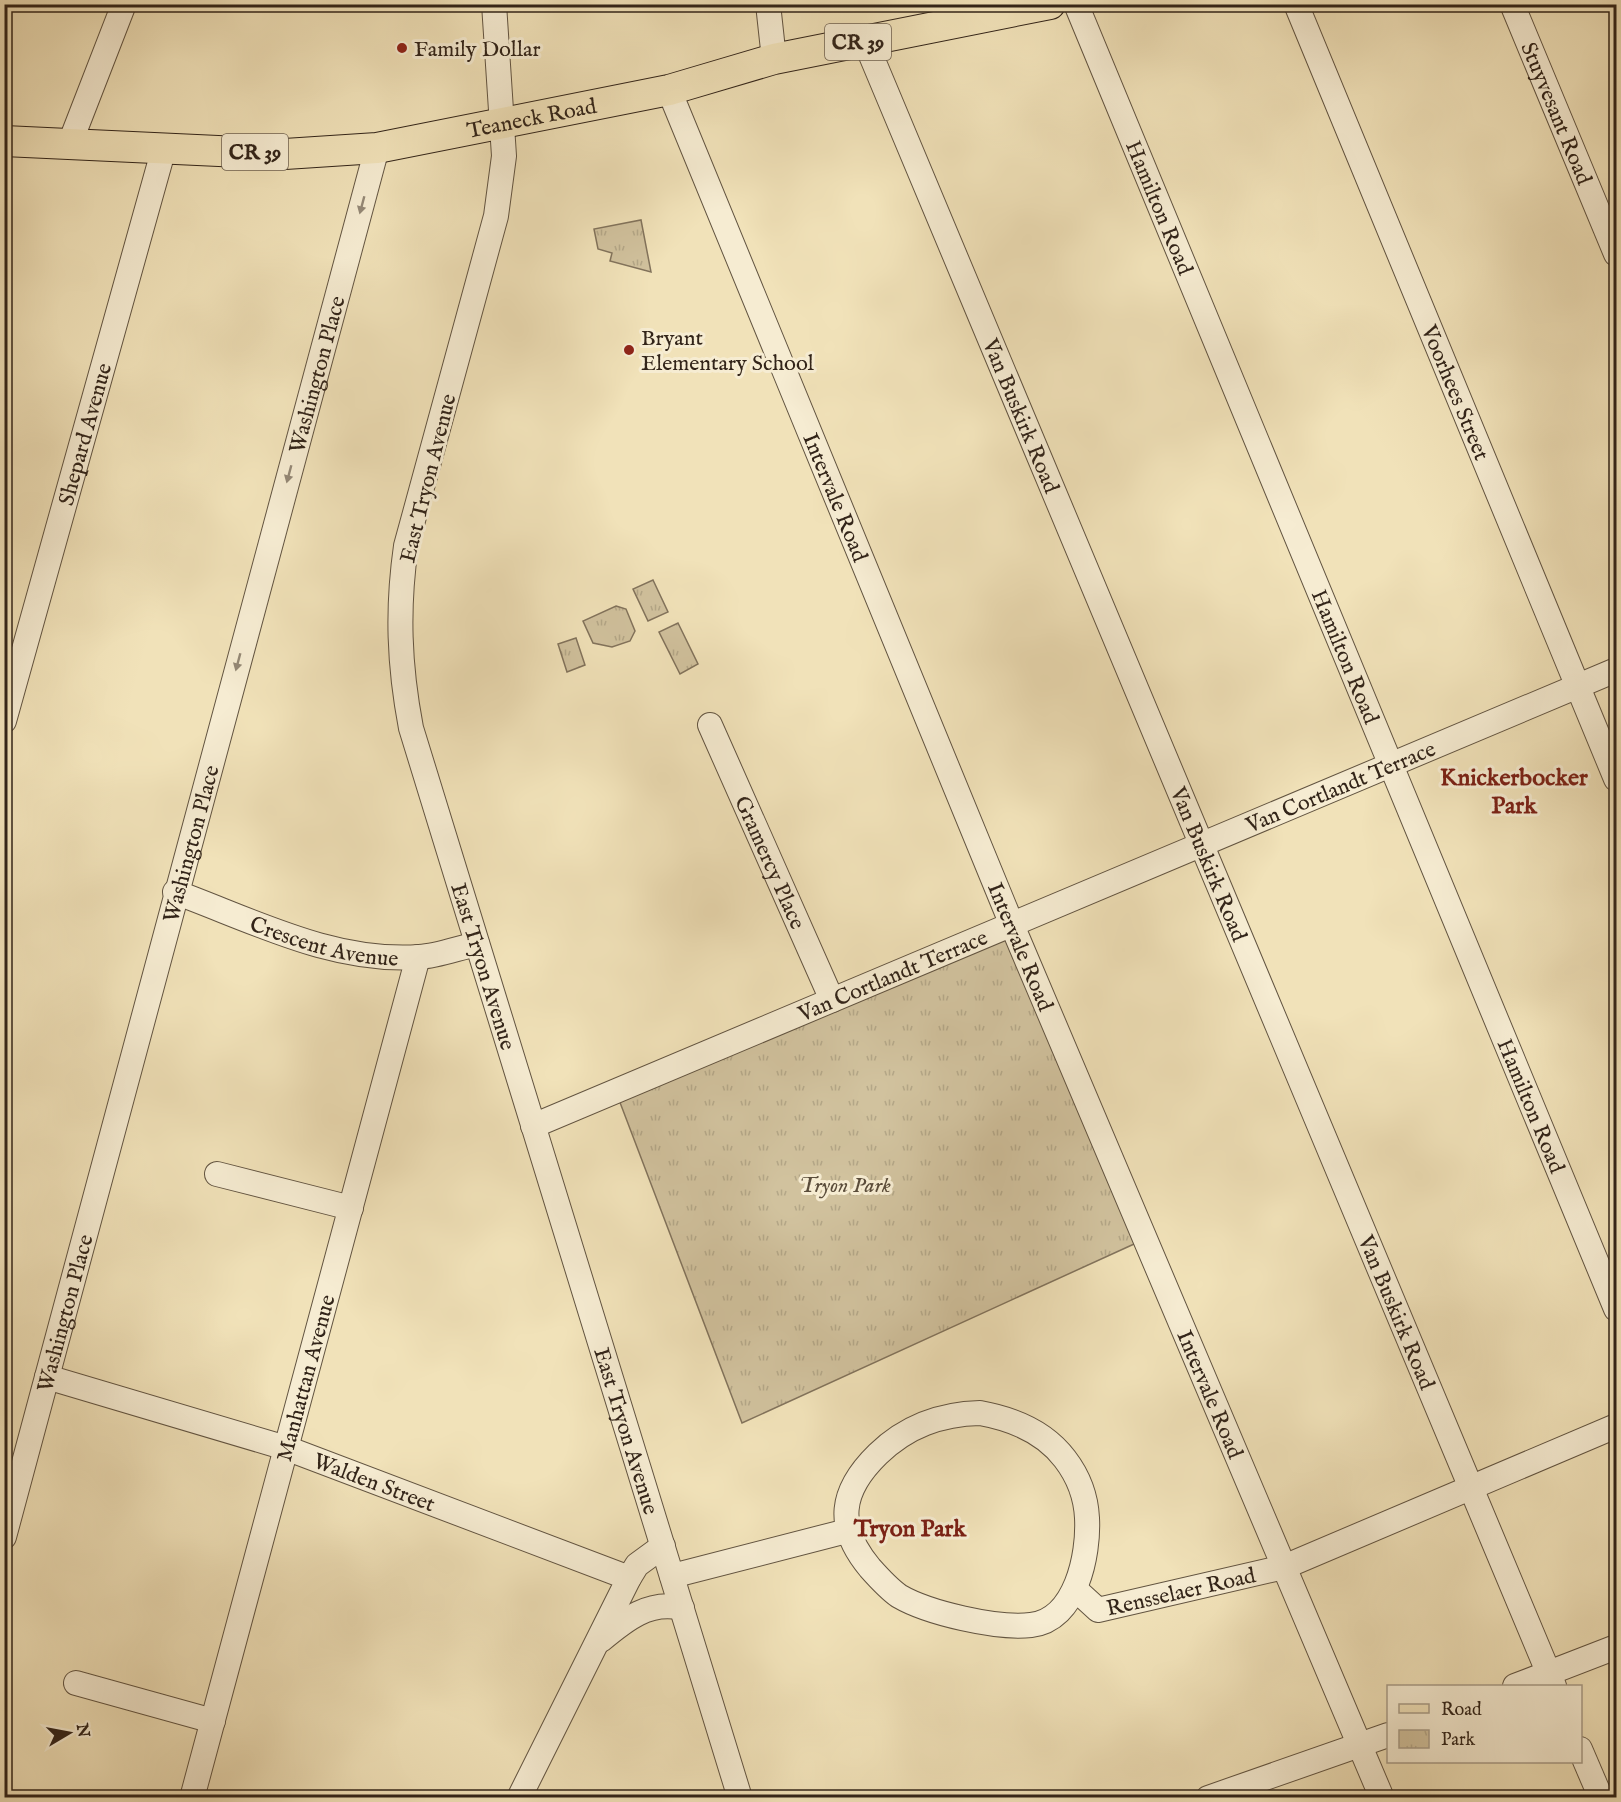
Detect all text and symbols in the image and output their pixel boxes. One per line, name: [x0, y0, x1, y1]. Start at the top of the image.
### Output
road number: CR 39: [825, 24, 891, 60]
place label: Family Dollar: [414, 36, 541, 64]
street label: Stuyvesant Road: [1513, 38, 1598, 189]
marker: Family Dollar: [395, 41, 409, 55]
street label: Teaneck Road: [465, 93, 599, 146]
road number: CR 39: [222, 134, 288, 170]
street label: Hamilton Road: [1118, 137, 1199, 280]
one-way arrow: [356, 196, 366, 214]
street label: Washington Place: [284, 293, 353, 457]
street label: Voorhees Street: [1414, 320, 1495, 465]
place label: Bryant Elementary School: [641, 325, 814, 378]
street label: Van Buskirk Road: [975, 334, 1065, 498]
marker: Bryant Elementary School: [622, 343, 636, 357]
street label: Shepard Avenue: [53, 360, 119, 509]
street label: East Tryon Avenue: [394, 391, 463, 566]
street label: Intervale Road: [795, 429, 873, 567]
one-way arrow: [283, 465, 293, 483]
street label: Hamilton Road: [1304, 586, 1384, 729]
one-way arrow: [232, 653, 242, 672]
street label: Van Cortlandt Terrace: [1241, 736, 1440, 841]
street label: Washington Place: [158, 762, 227, 926]
district label: Knickerbocker Park: [1440, 763, 1588, 822]
street label: Van Buskirk Road: [1163, 782, 1253, 946]
street label: Gramercy Place: [727, 792, 811, 934]
street label: Intervale Road: [980, 879, 1059, 1016]
street label: East Tryon Avenue: [443, 880, 521, 1054]
street label: Crescent Avenue: [245, 911, 399, 974]
street label: Van Cortlandt Terrace: [793, 924, 992, 1029]
street label: Hamilton Road: [1490, 1035, 1570, 1178]
park label: Tryon Park: [799, 1172, 891, 1200]
street label: Van Buskirk Road: [1350, 1230, 1440, 1394]
street label: Washington Place: [32, 1232, 101, 1395]
street label: Manhattan Avenue: [271, 1292, 343, 1465]
street label: Intervale Road: [1169, 1326, 1249, 1463]
street label: East Tryon Avenue: [586, 1344, 664, 1518]
street label: Walden Street: [309, 1448, 439, 1519]
district label: Tryon Park: [853, 1514, 967, 1545]
street label: Rensselaer Road: [1104, 1562, 1259, 1624]
legend: [1387, 1685, 1582, 1763]
text: Road: [1441, 1699, 1482, 1722]
north arrow: [39, 1703, 99, 1763]
text: N: [71, 1721, 93, 1739]
text: Park: [1441, 1729, 1476, 1752]

